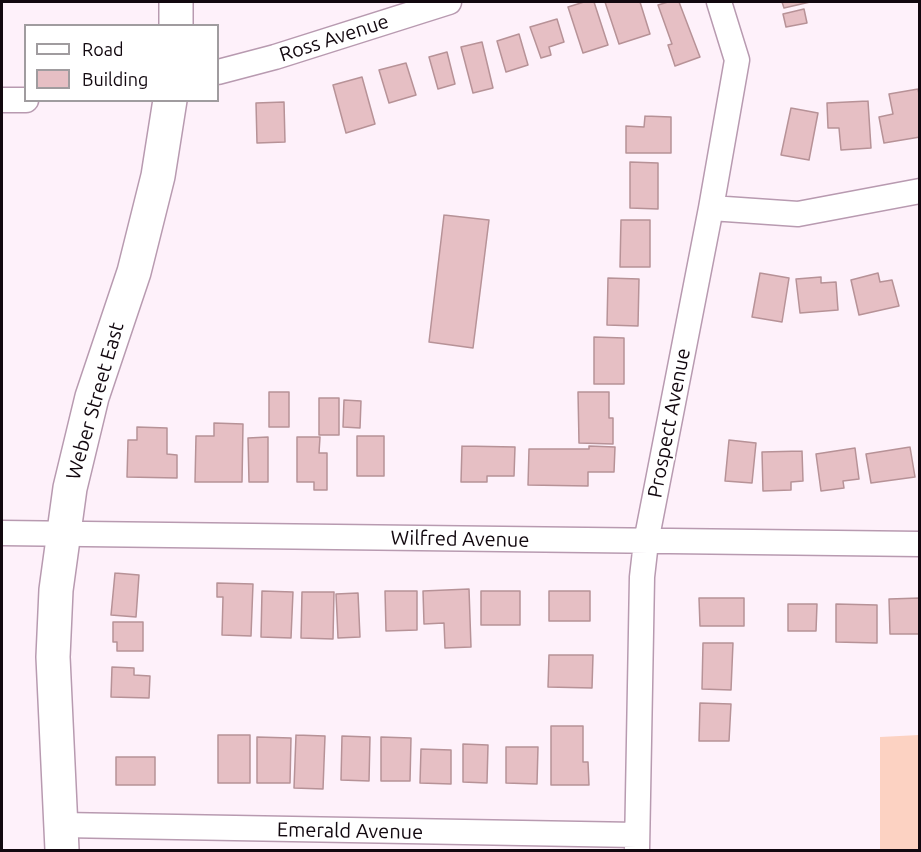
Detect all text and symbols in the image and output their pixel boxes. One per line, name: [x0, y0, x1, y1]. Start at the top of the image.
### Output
street label: Ross Avenue: [276, 9, 392, 67]
legend: [24, 24, 219, 102]
text: Road: [82, 39, 124, 59]
text: Building: [82, 69, 148, 89]
street label: Weber Street East: [61, 320, 129, 482]
street label: Prospect Avenue: [643, 346, 695, 500]
street label: Wilfred Avenue: [390, 526, 530, 552]
street label: Emerald Avenue: [277, 818, 423, 844]

